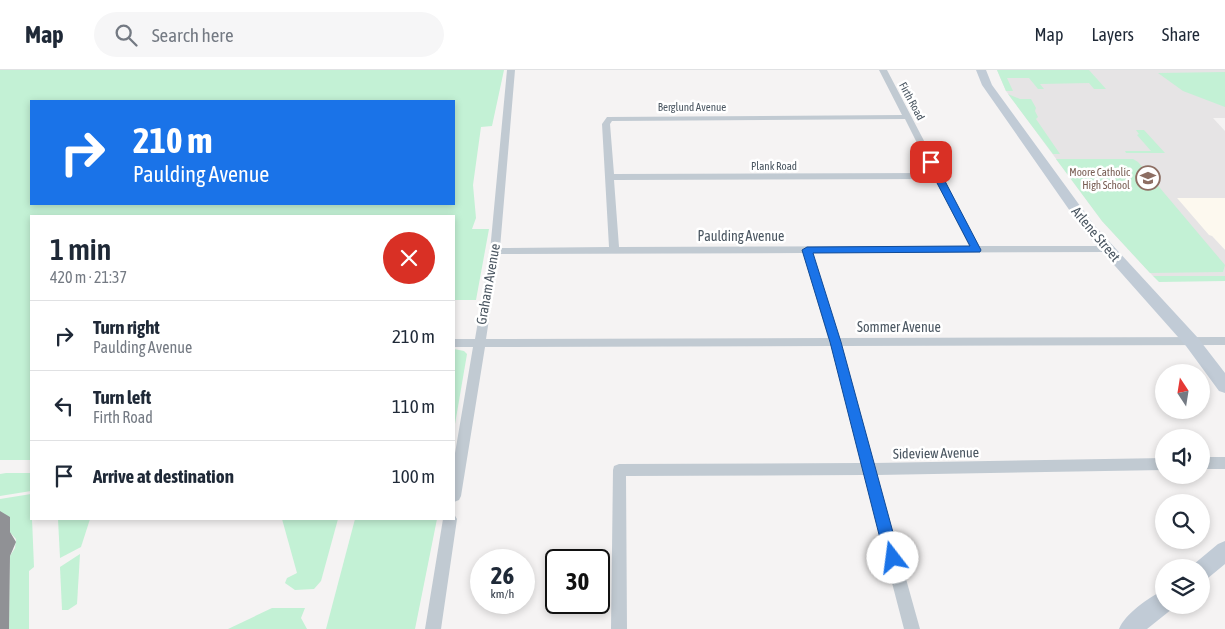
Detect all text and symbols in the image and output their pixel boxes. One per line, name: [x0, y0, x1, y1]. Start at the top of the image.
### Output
search box: [94, 12, 444, 57]
text: Map: [25, 21, 64, 48]
icon: search: [112, 21, 140, 49]
text: Search here: [152, 24, 234, 46]
text: Map: [1034, 24, 1063, 45]
text: Layers: [1091, 24, 1134, 45]
text: Share: [1162, 24, 1200, 45]
street label: Firth Road: [897, 80, 927, 122]
street label: Berglund Avenue: [658, 101, 726, 113]
icon: right: [50, 120, 115, 185]
text: 210 m: [133, 120, 212, 160]
pin: [910, 141, 952, 183]
icon: arrive: [917, 148, 945, 176]
street label: Plank Road: [751, 160, 797, 172]
text: Paulding Avenue: [133, 161, 269, 187]
school or university icon: Moore Catholic High School: [1135, 165, 1161, 191]
place label: Moore Catholic High School: [1069, 166, 1131, 191]
street label: Arlene Street: [1068, 203, 1124, 265]
street label: Paulding Avenue: [698, 228, 784, 244]
text: 1 min: [50, 232, 111, 266]
button: close: [383, 232, 435, 284]
street label: Graham Avenue: [473, 242, 503, 326]
text: 420 m · 21:37: [50, 268, 127, 286]
text: Turn right: [93, 316, 160, 338]
street label: Sommer Avenue: [857, 319, 941, 335]
icon: right: [50, 322, 78, 350]
text: 210 m: [392, 325, 435, 347]
text: Paulding Avenue: [93, 338, 192, 356]
north arrow: [1155, 364, 1210, 419]
map controls: [1155, 364, 1210, 614]
text: Turn left: [93, 386, 151, 408]
icon: left: [50, 392, 78, 420]
text: 110 m: [392, 395, 435, 417]
text: Firth Road: [93, 408, 153, 426]
button: sound: [1155, 429, 1210, 484]
street label: Sideview Avenue: [893, 444, 979, 462]
icon: arrive: [50, 462, 78, 490]
text: Arrive at destination: [93, 465, 234, 487]
text: 100 m: [392, 465, 435, 487]
button: search: [1155, 494, 1210, 549]
position arrow: [866, 531, 918, 583]
speed limit sign: 30: [545, 549, 610, 614]
button: layers: [1155, 559, 1210, 614]
text: 26: [491, 561, 514, 589]
text: km/h: [491, 587, 514, 601]

